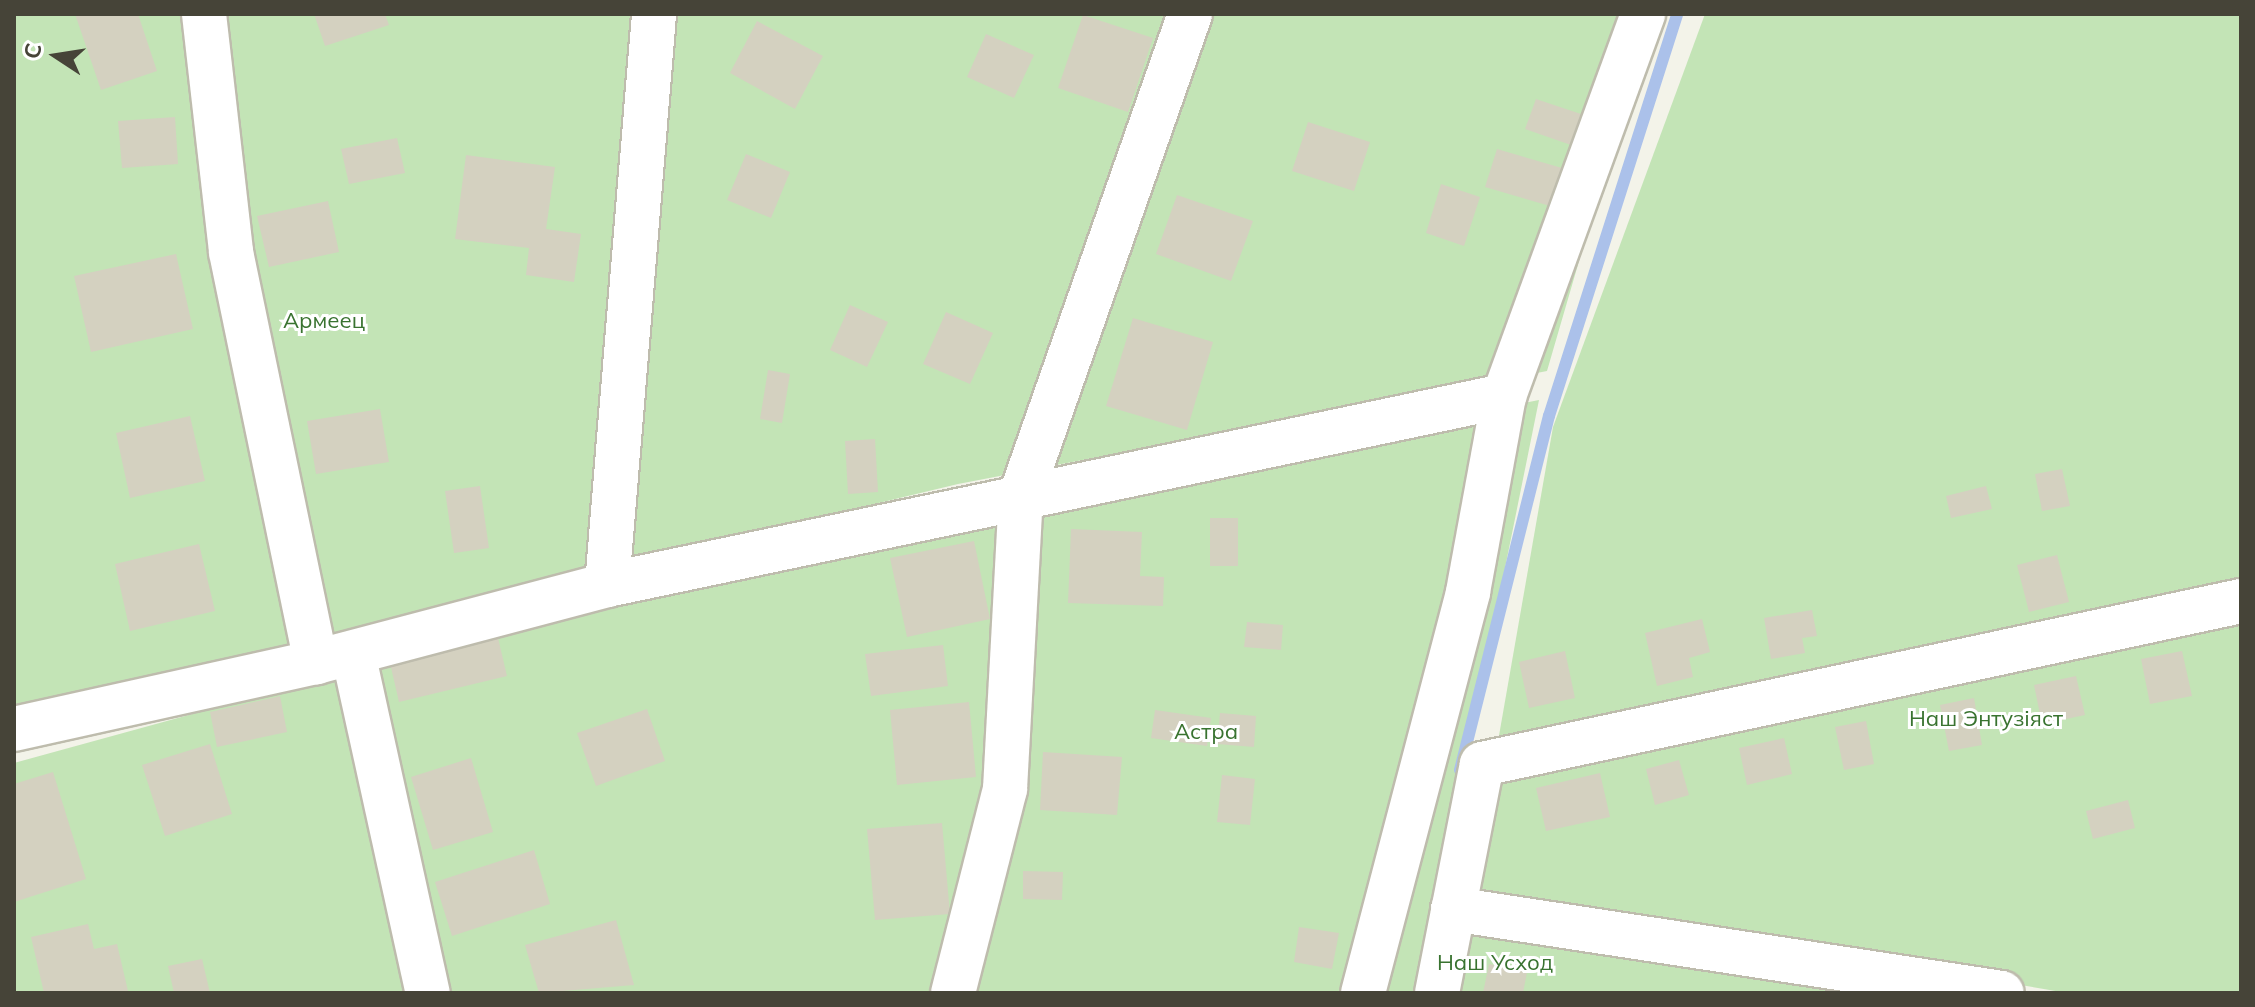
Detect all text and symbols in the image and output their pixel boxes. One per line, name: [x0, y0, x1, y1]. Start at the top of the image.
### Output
north arrow: [16, 16, 96, 96]
text: С: [17, 41, 48, 61]
park label: Армеец: [283, 308, 365, 334]
park label: Наш Энтузіяст: [1909, 706, 2063, 732]
park label: Астра: [1174, 719, 1238, 745]
park label: Наш Усход: [1437, 950, 1553, 976]

